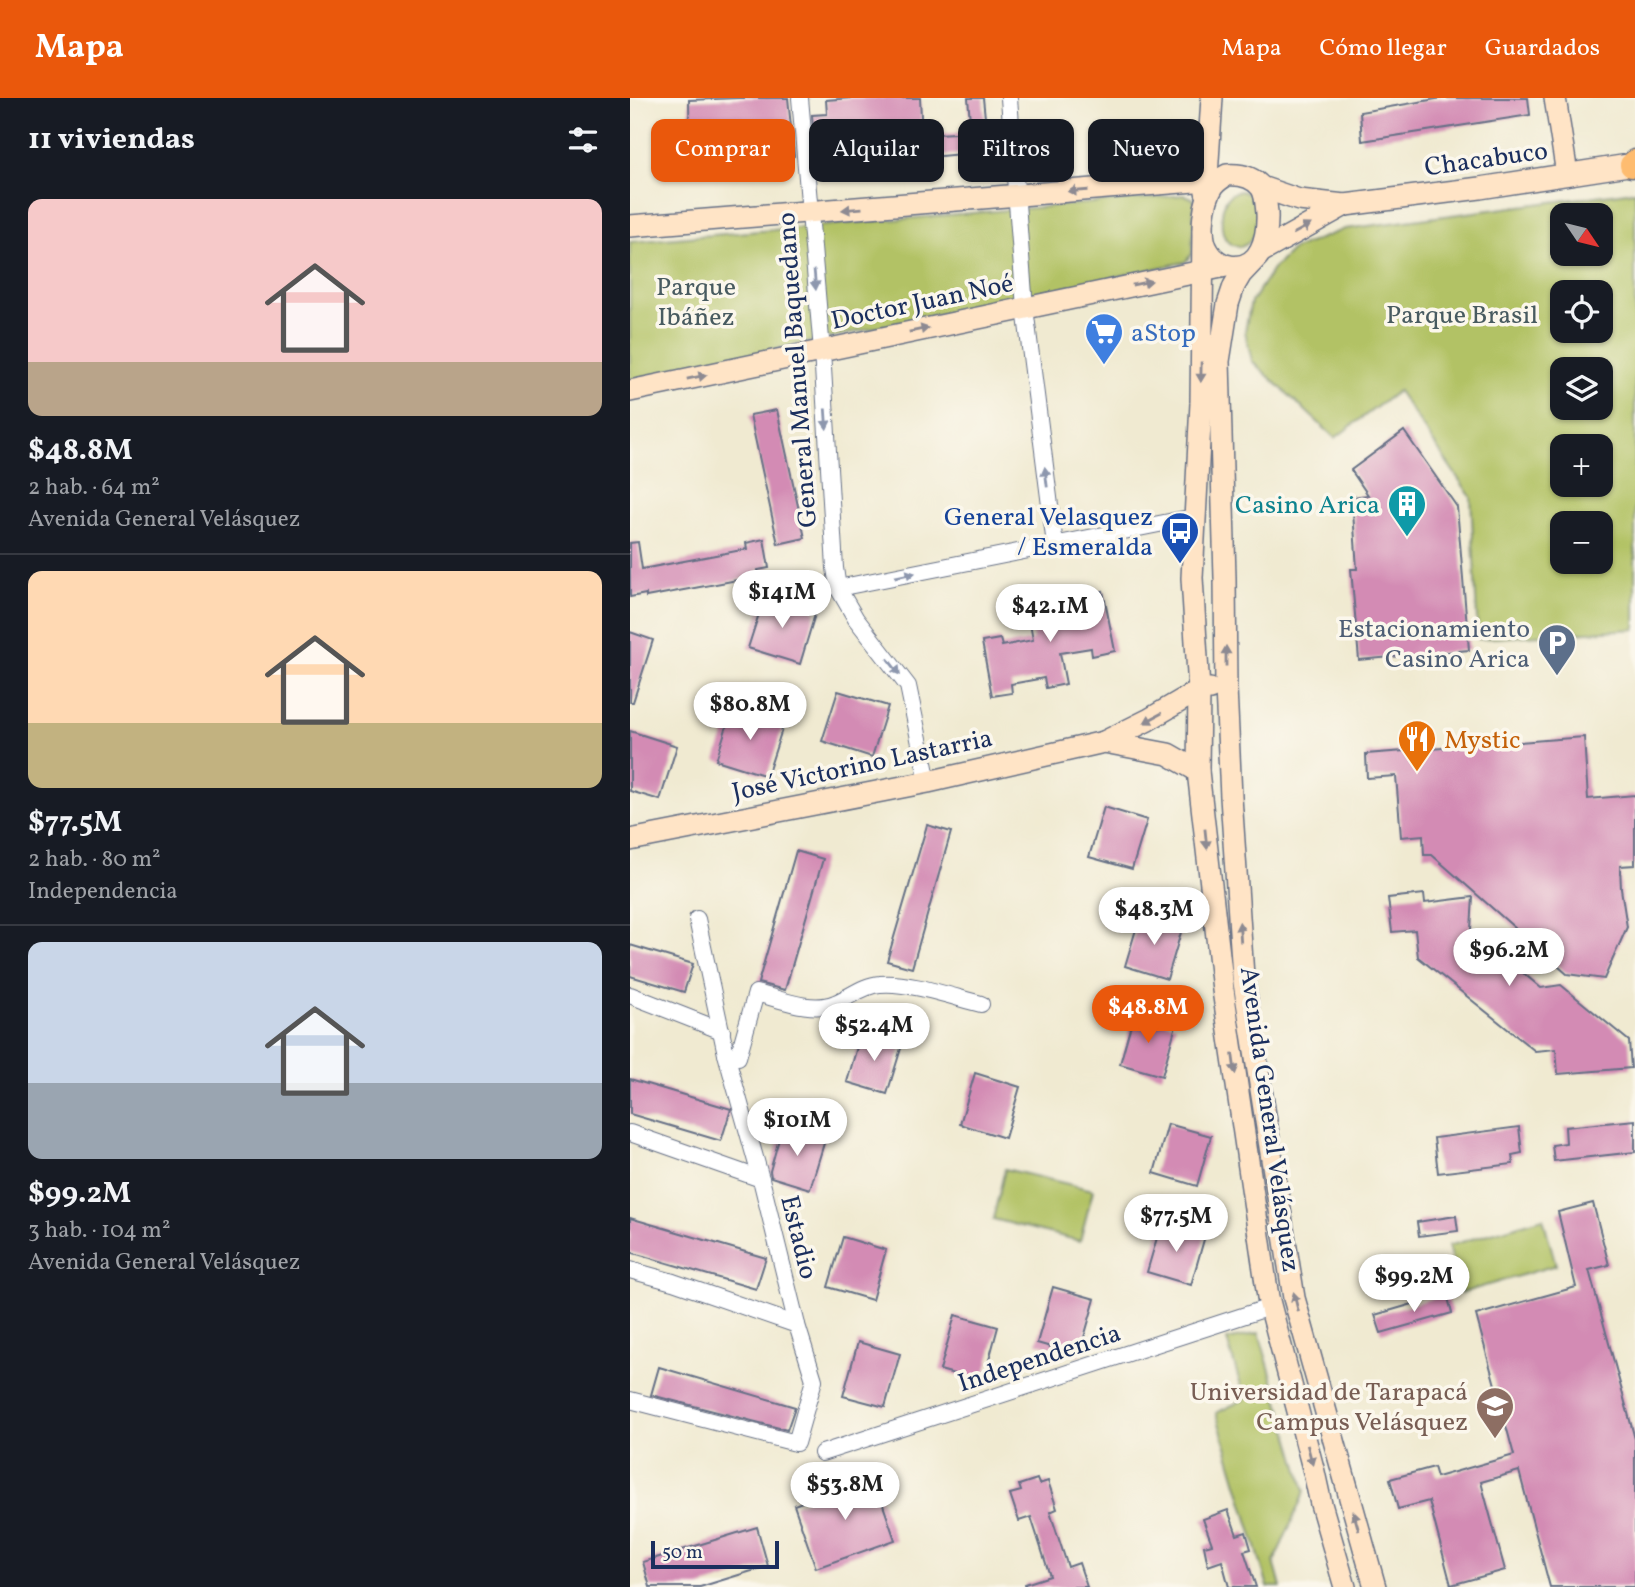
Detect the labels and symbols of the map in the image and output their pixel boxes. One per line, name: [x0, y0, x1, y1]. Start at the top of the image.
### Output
street label: Chacabuco: [1422, 134, 1550, 186]
one-way arrow: [1067, 185, 1089, 196]
one-way arrow: [840, 203, 862, 214]
north arrow: [1550, 203, 1614, 266]
street label: General Manuel Baquedano: [769, 211, 827, 529]
one-way arrow: [1292, 223, 1312, 235]
street label: Doctor Juan Noé: [828, 266, 1017, 340]
one-way arrow: [810, 269, 821, 291]
park label: Parque Ibáñez: [656, 270, 736, 336]
one-way arrow: [1131, 278, 1153, 289]
park label: Parque Brasil: [1386, 298, 1538, 334]
supermarket icon: aStop: [1083, 311, 1125, 366]
place label: aStop: [1131, 316, 1196, 352]
one-way arrow: [908, 324, 930, 335]
one-way arrow: [1195, 361, 1207, 383]
one-way arrow: [686, 371, 708, 382]
one-way arrow: [821, 408, 832, 430]
one-way arrow: [1041, 466, 1052, 488]
building icon: Casino Arica: [1386, 483, 1428, 538]
place label: Casino Arica: [1235, 488, 1380, 524]
place label: General Velasquez / Esmeralda: [944, 500, 1153, 566]
bus stop icon: General Velasquez / Esmeralda: [1159, 510, 1201, 565]
one-way arrow: [894, 569, 916, 580]
pin: $141M: [733, 570, 831, 630]
pin: $42.1M: [993, 584, 1107, 644]
place label: Estacionamiento Casino Arica: [1338, 612, 1530, 678]
parking icon: Estacionamiento Casino Arica: [1536, 622, 1578, 677]
one-way arrow: [1220, 645, 1232, 667]
one-way arrow: [886, 658, 901, 676]
pin: $80.8M: [693, 682, 807, 742]
one-way arrow: [1142, 711, 1162, 723]
restaurant icon: Mystic: [1396, 718, 1438, 773]
street label: José Victorino Lastarria: [729, 721, 996, 811]
place label: Mystic: [1444, 723, 1521, 759]
one-way arrow: [1201, 828, 1212, 850]
pin: $48.3M: [1097, 888, 1211, 947]
one-way arrow: [1234, 921, 1245, 943]
pin: $96.2M: [1452, 928, 1566, 988]
street label: Avenida General Velásquez: [1230, 964, 1308, 1274]
pin: $48.8M: [1091, 986, 1205, 1045]
pin: $52.4M: [817, 1004, 931, 1063]
one-way arrow: [1229, 1053, 1240, 1075]
pin: $101M: [748, 1098, 846, 1158]
street label: Estadio: [770, 1192, 826, 1283]
pin: $77.5M: [1119, 1194, 1233, 1254]
pin: $99.2M: [1357, 1254, 1471, 1314]
one-way arrow: [1290, 1291, 1301, 1313]
street label: Independencia: [954, 1316, 1126, 1402]
place label: Universidad de Tarapacá Campus Velásquez: [1190, 1375, 1468, 1441]
school or university icon: Universidad de Tarapacá Campus Velásquez: [1474, 1385, 1516, 1440]
one-way arrow: [1305, 1445, 1316, 1467]
pin: $53.8M: [788, 1462, 902, 1522]
one-way arrow: [1351, 1511, 1361, 1532]
scale bar: [651, 1538, 779, 1570]

